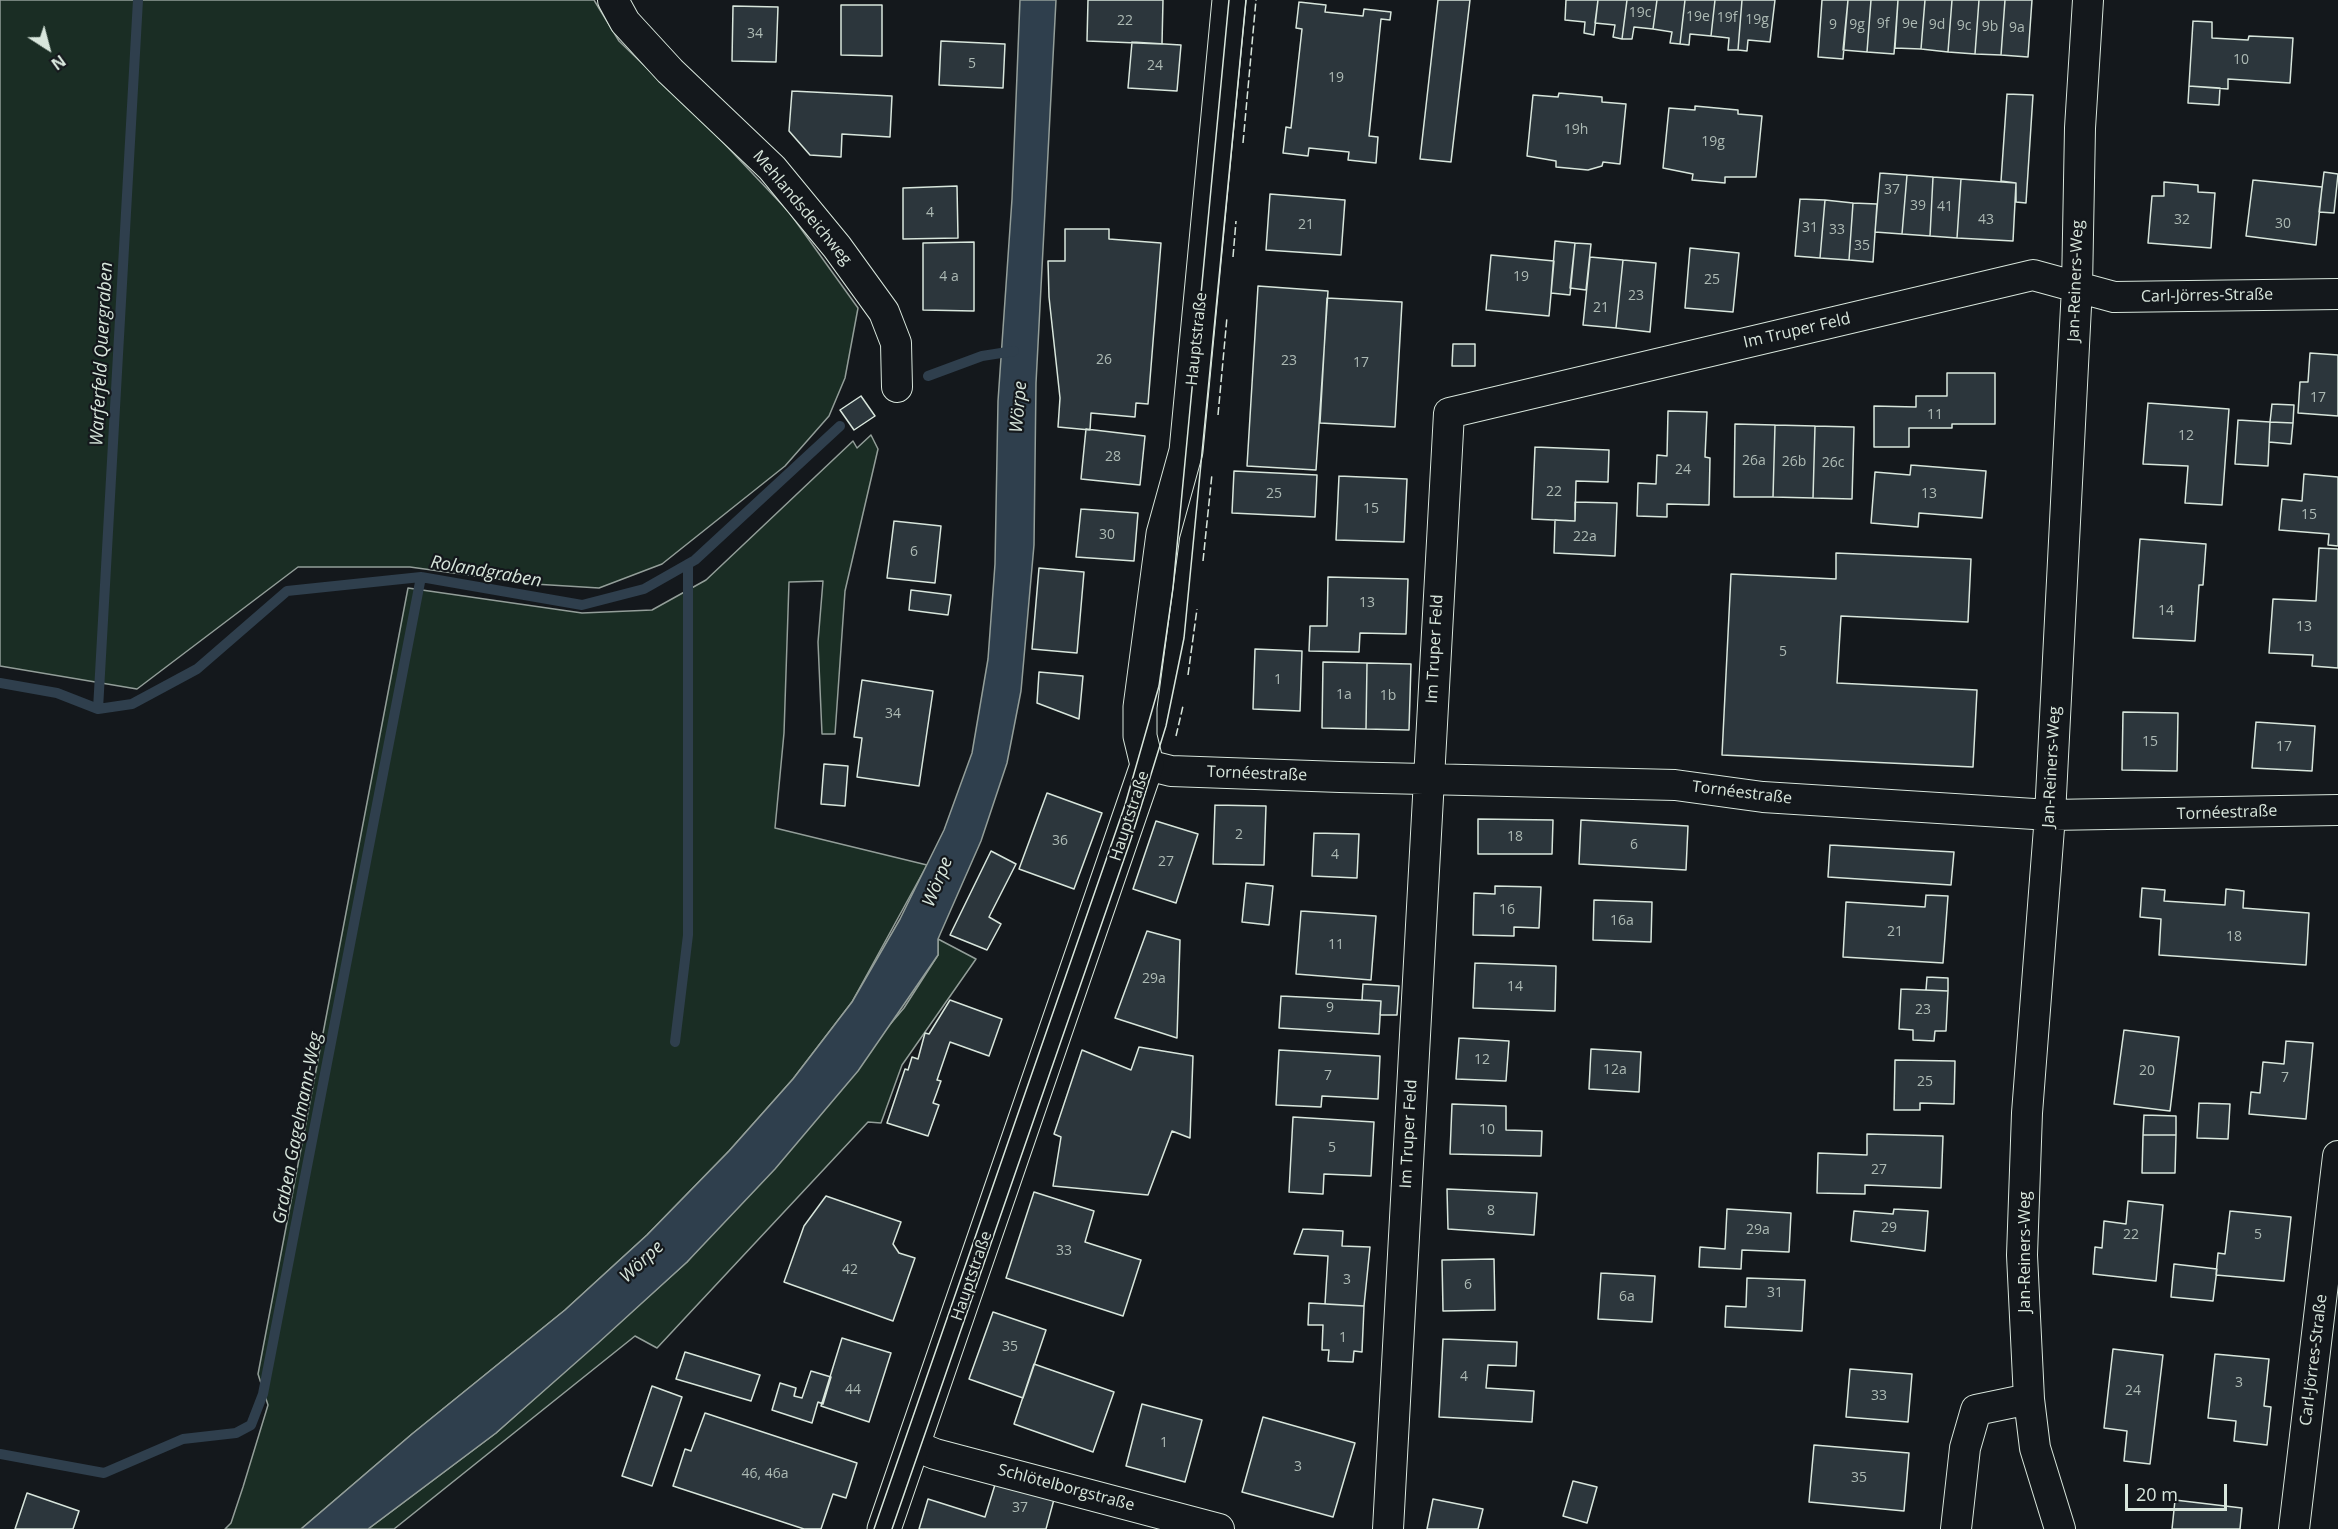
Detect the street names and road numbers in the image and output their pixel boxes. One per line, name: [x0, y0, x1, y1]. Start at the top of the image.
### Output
street label: Mehlandsdeichweg: [748, 147, 856, 269]
street label: Jan-Reiners-Weg: [2064, 220, 2088, 342]
street label: Carl-Jörres-Straße: [2141, 285, 2273, 307]
street label: Hauptstraße: [1183, 291, 1211, 387]
street label: Im Truper Feld: [1742, 309, 1852, 353]
street label: Im Truper Feld: [1423, 594, 1447, 704]
street label: Jan-Reiners-Weg: [2039, 706, 2065, 828]
street label: Tornéestraße: [1206, 763, 1308, 785]
street label: Hauptstraße: [1106, 768, 1154, 864]
street label: Tornéestraße: [1691, 777, 1793, 809]
street label: Tornéestraße: [2176, 802, 2278, 824]
street label: Im Truper Feld: [1397, 1079, 1421, 1189]
street label: Jan-Reiners-Weg: [2015, 1191, 2035, 1313]
street label: Hauptstraße: [948, 1229, 996, 1323]
street label: Carl-Jörres-Straße: [2296, 1293, 2332, 1427]
street label: Schlötelborgstraße: [995, 1460, 1137, 1516]

